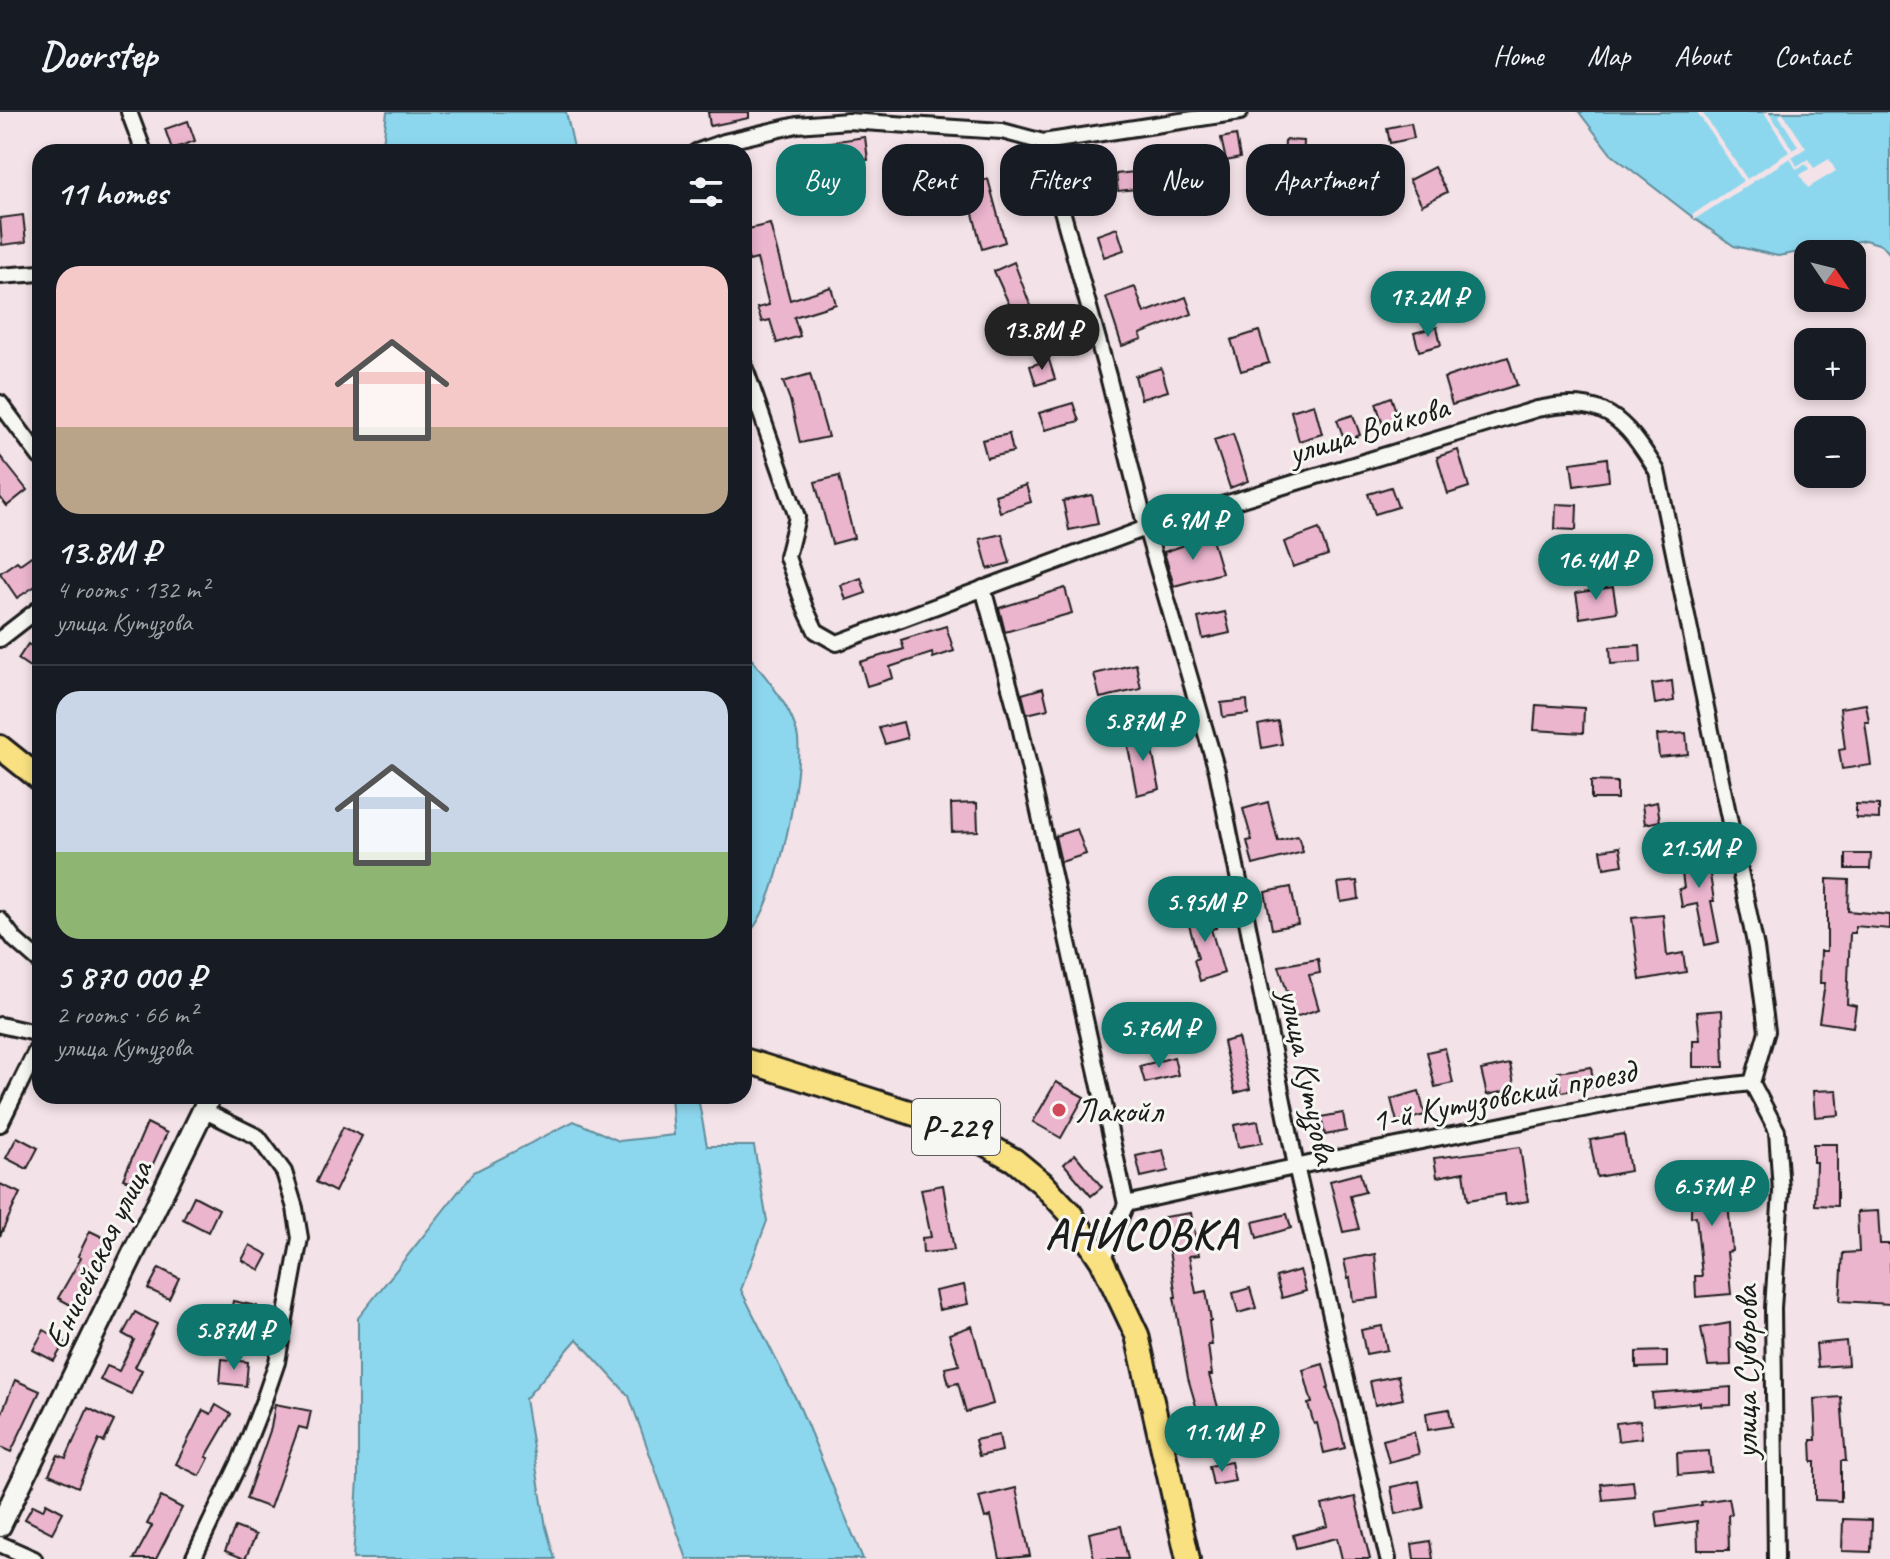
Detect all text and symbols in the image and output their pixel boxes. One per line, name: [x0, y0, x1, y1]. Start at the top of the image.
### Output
text: Doorstep: [40, 32, 157, 79]
text: Home: [1493, 38, 1543, 73]
text: Map: [1587, 38, 1630, 73]
text: About: [1674, 38, 1730, 73]
text: Contact: [1774, 38, 1850, 73]
chip: Buy: [776, 144, 866, 216]
chip: Rent: [882, 144, 984, 216]
chip: Filters: [1000, 144, 1117, 216]
chip: New: [1133, 144, 1230, 216]
chip: Apartment: [1246, 144, 1405, 216]
icon: filters: [684, 170, 728, 214]
text: 11 homes: [56, 171, 167, 214]
north arrow: [1794, 240, 1866, 312]
map controls: [1794, 240, 1866, 488]
pin: 17.2M ₽: [1354, 271, 1502, 339]
text: 17.2M ₽: [1389, 280, 1467, 313]
pin: 13.8M ₽: [968, 304, 1116, 372]
text: 13.8M ₽: [1003, 313, 1081, 346]
icon: home: [320, 318, 464, 462]
button: +: [1794, 328, 1866, 400]
street label: улица Войкова: [1281, 384, 1456, 475]
button: −: [1794, 416, 1866, 488]
pin: 6.9M ₽: [1128, 494, 1258, 562]
text: 6.9M ₽: [1159, 503, 1227, 536]
text: 13.8M ₽: [56, 530, 159, 573]
pin: 16.4M ₽: [1522, 534, 1670, 602]
text: 16.4M ₽: [1556, 543, 1636, 576]
text: 4 rooms · 132 m²: [56, 573, 208, 606]
text: улица Кутузова: [56, 606, 192, 639]
pin: 5.87M ₽: [1069, 695, 1217, 763]
text: 5.87M ₽: [1104, 704, 1182, 737]
icon: home: [320, 743, 464, 887]
pin: 21.5M ₽: [1625, 822, 1773, 890]
text: 21.5M ₽: [1660, 831, 1738, 864]
pin: 5.95M ₽: [1131, 876, 1279, 944]
text: 5.95M ₽: [1166, 885, 1244, 918]
text: 5 870 000 ₽: [56, 955, 205, 998]
street label: улица Кутузова: [1269, 983, 1348, 1170]
text: 2 rooms · 66 m²: [56, 998, 197, 1031]
pin: 5.76M ₽: [1085, 1002, 1233, 1070]
text: 5.76M ₽: [1120, 1011, 1198, 1044]
text: улица Кутузова: [56, 1031, 192, 1064]
street label: 1-й Кутузовский проезд: [1367, 1048, 1642, 1142]
place label: Лакойл: [1075, 1089, 1164, 1132]
road number: Р-229: [912, 1099, 1000, 1155]
marker: Лакойл: [1050, 1101, 1068, 1119]
street label: Енисейская улица: [34, 1151, 162, 1355]
pin: 6.57M ₽: [1638, 1160, 1786, 1228]
text: 6.57M ₽: [1673, 1169, 1751, 1202]
district label: АНИСОВКА: [1045, 1208, 1239, 1261]
street label: улица Суворова: [1724, 1283, 1767, 1461]
pin: 5.87M ₽: [160, 1304, 308, 1372]
text: 5.87M ₽: [195, 1313, 273, 1346]
pin: 11.1M ₽: [1148, 1406, 1296, 1474]
text: 11.1M ₽: [1183, 1415, 1261, 1448]

